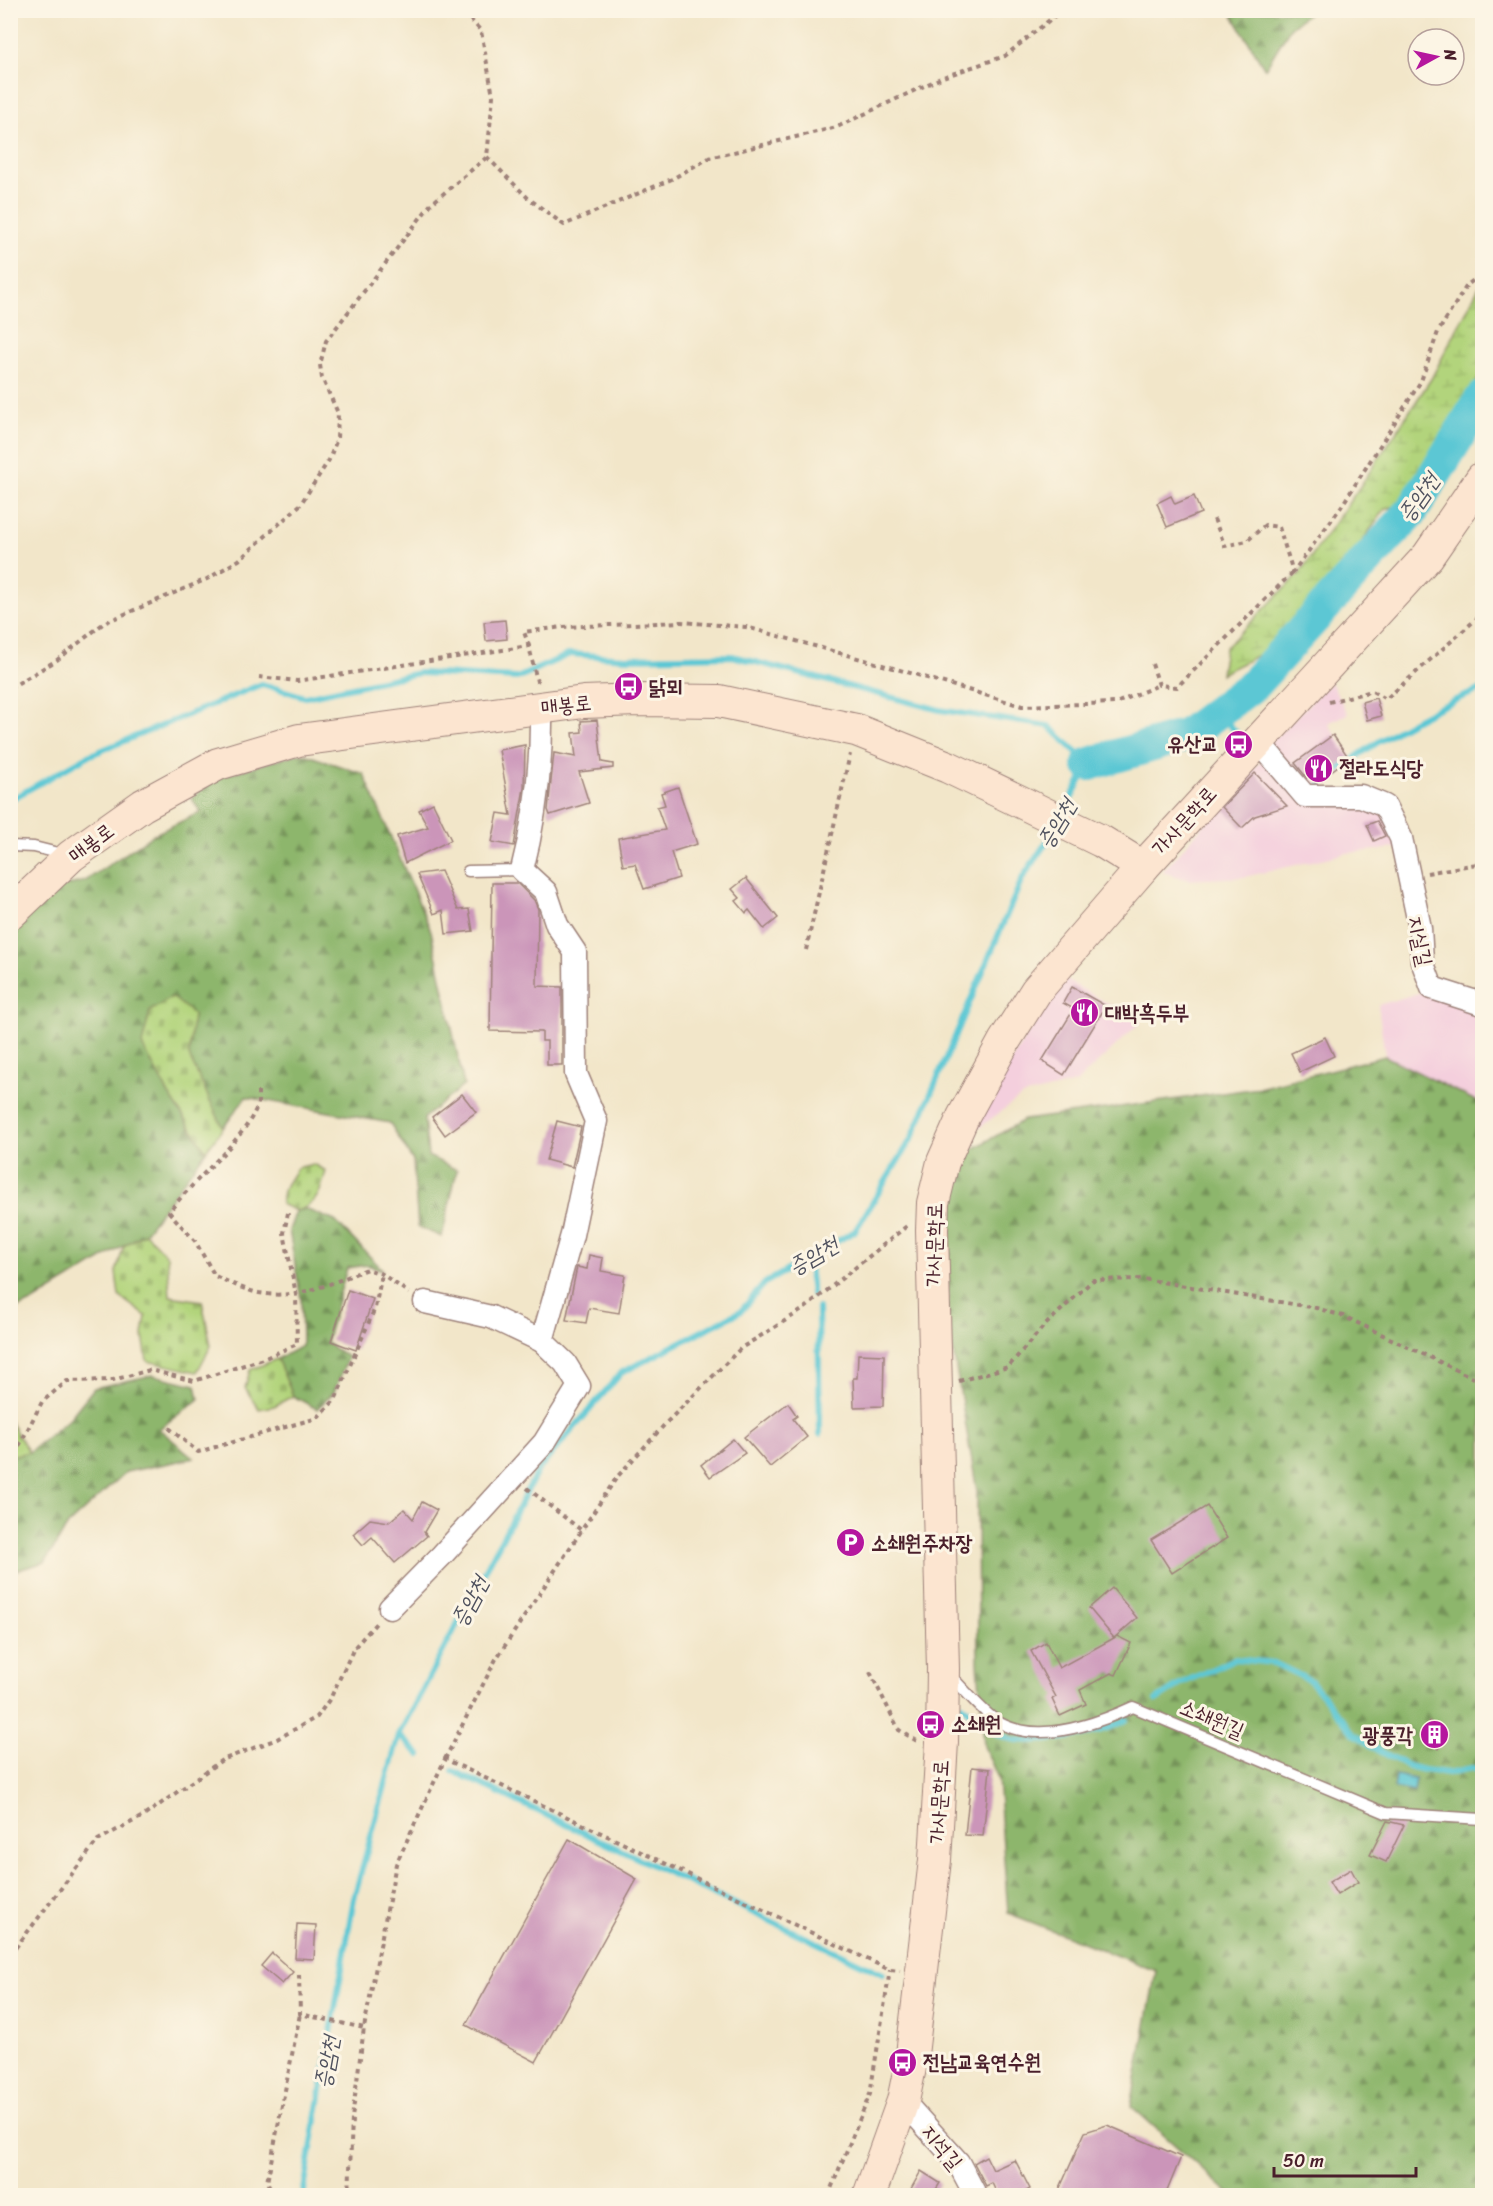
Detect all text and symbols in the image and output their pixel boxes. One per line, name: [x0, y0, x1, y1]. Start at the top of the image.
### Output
north arrow: [1406, 27, 1466, 87]
text: N: [1435, 46, 1466, 63]
water label: 증암천: [1387, 462, 1451, 530]
place label: 닭뫼: [649, 668, 683, 706]
bus stop icon: 닭뫼: [612, 671, 644, 703]
street label: 매봉로: [539, 683, 593, 727]
place label: 유산교: [1167, 725, 1218, 763]
bus stop icon: 유산교: [1223, 728, 1255, 760]
place label: 절라도식당: [1339, 749, 1424, 787]
restaurant icon: 절라도식당: [1302, 752, 1334, 784]
street label: 가사문학로: [1142, 777, 1226, 865]
water label: 증암천: [1026, 788, 1088, 856]
street label: 매봉로: [59, 813, 123, 873]
street label: 지실길: [1396, 912, 1444, 970]
place label: 대박흑두부: [1105, 994, 1190, 1032]
restaurant icon: 대박흑두부: [1068, 997, 1100, 1029]
street label: 가사문학로: [914, 1202, 954, 1288]
water label: 증암천: [781, 1224, 848, 1286]
place label: 소쇄원주차장: [871, 1524, 972, 1562]
parking icon: 소쇄원주차장: [834, 1527, 866, 1559]
water label: 증암천: [440, 1567, 500, 1634]
street label: 소쇄원길: [1173, 1688, 1251, 1750]
place label: 소쇄원: [951, 1705, 1002, 1743]
bus stop icon: 소쇄원: [914, 1708, 946, 1740]
place label: 광풍각: [1362, 1716, 1413, 1754]
building icon: 광풍각: [1418, 1719, 1450, 1751]
street label: 가사문학로: [918, 1759, 960, 1845]
water label: 증암천: [303, 2030, 351, 2092]
place label: 전남교육연수원: [923, 2043, 1041, 2081]
bus stop icon: 전남교육연수원: [886, 2046, 918, 2078]
street label: 지석길: [911, 2115, 973, 2179]
scale bar: [1274, 2140, 1416, 2178]
text: 50 m: [1283, 2145, 1324, 2177]

